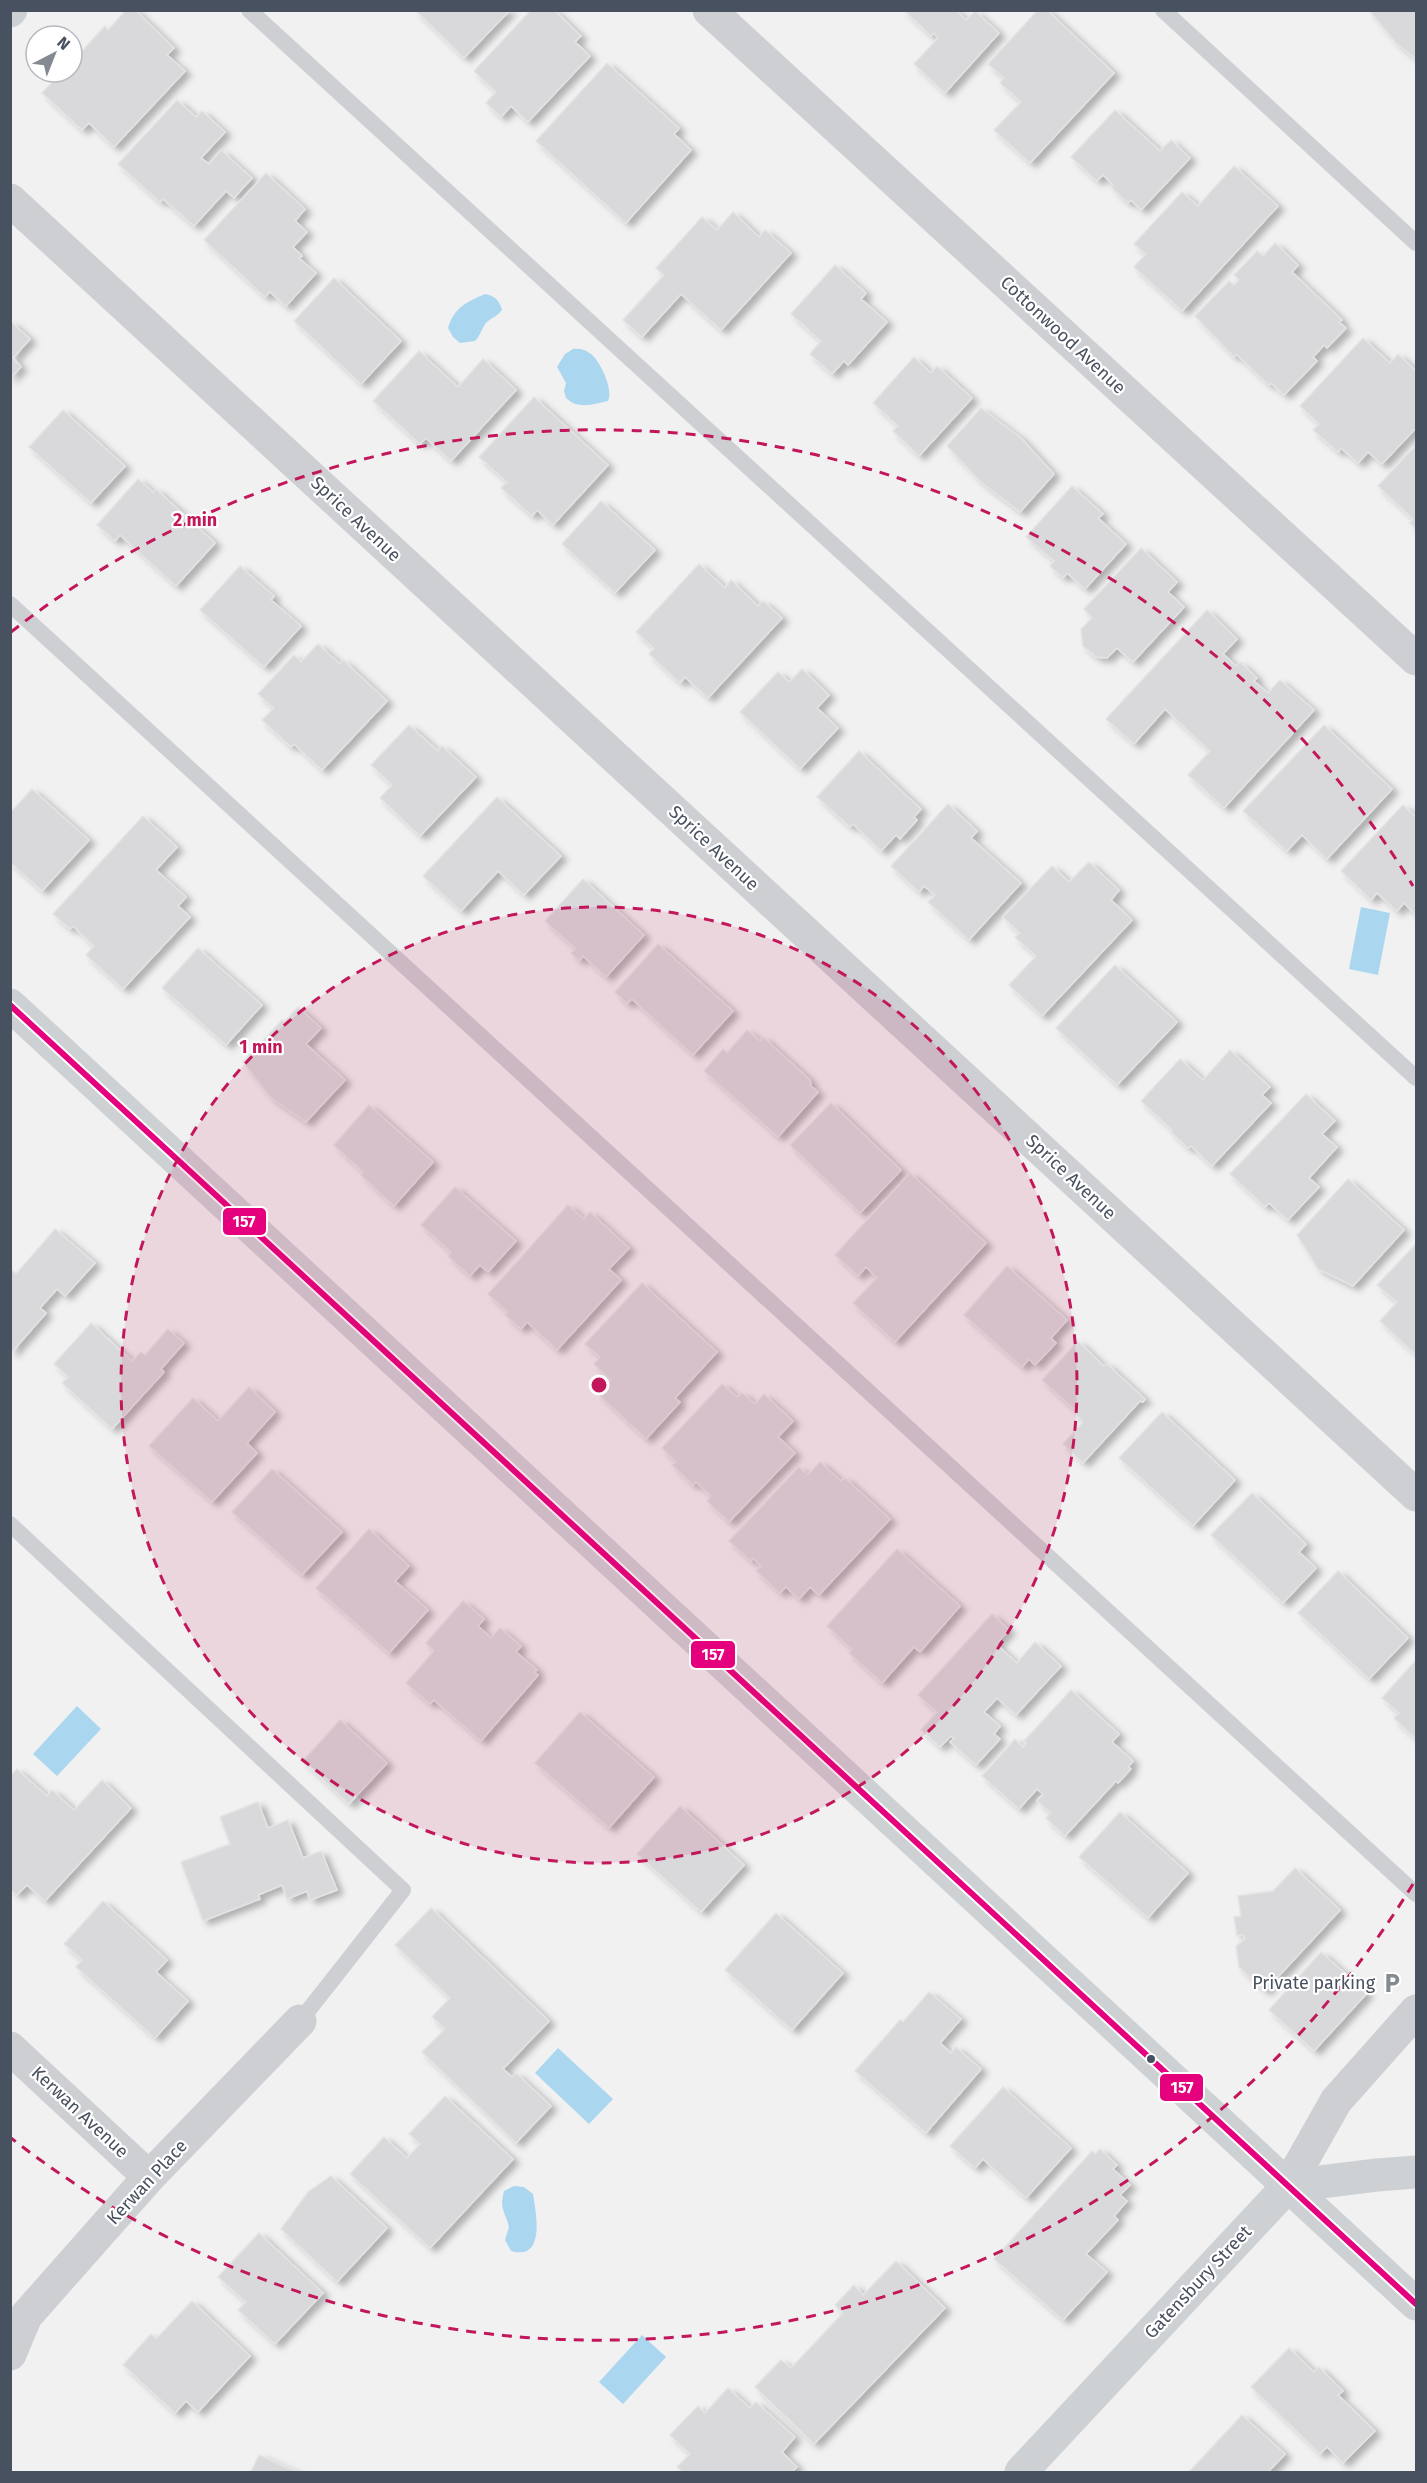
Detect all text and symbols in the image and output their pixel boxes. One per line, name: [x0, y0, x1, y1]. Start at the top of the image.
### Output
north arrow: [24, 24, 84, 84]
text: N: [53, 33, 74, 54]
street label: Cottonwood Avenue: [996, 271, 1130, 399]
street label: Sprice Avenue: [306, 472, 406, 566]
text: 2 min: [173, 509, 217, 531]
street label: Sprice Avenue: [664, 801, 764, 895]
text: 1 min: [239, 1036, 283, 1058]
street label: Sprice Avenue: [1021, 1130, 1121, 1224]
line badge: 157: [222, 1207, 267, 1236]
text: 157: [232, 1212, 256, 1231]
centre of rings: [589, 1375, 609, 1395]
line badge: 157: [690, 1640, 736, 1669]
text: 157: [701, 1645, 725, 1664]
parking icon: Private parking: [1380, 1971, 1404, 1995]
place label: Private parking: [1252, 1972, 1376, 1994]
unlabelled marker: [1145, 2053, 1157, 2065]
street label: Kerwan Avenue: [27, 2061, 133, 2163]
line badge: 157: [1159, 2073, 1204, 2102]
text: 157: [1170, 2078, 1194, 2097]
street label: Kerwan Place: [102, 2135, 192, 2229]
street label: Gatensbury Street: [1140, 2220, 1256, 2343]

